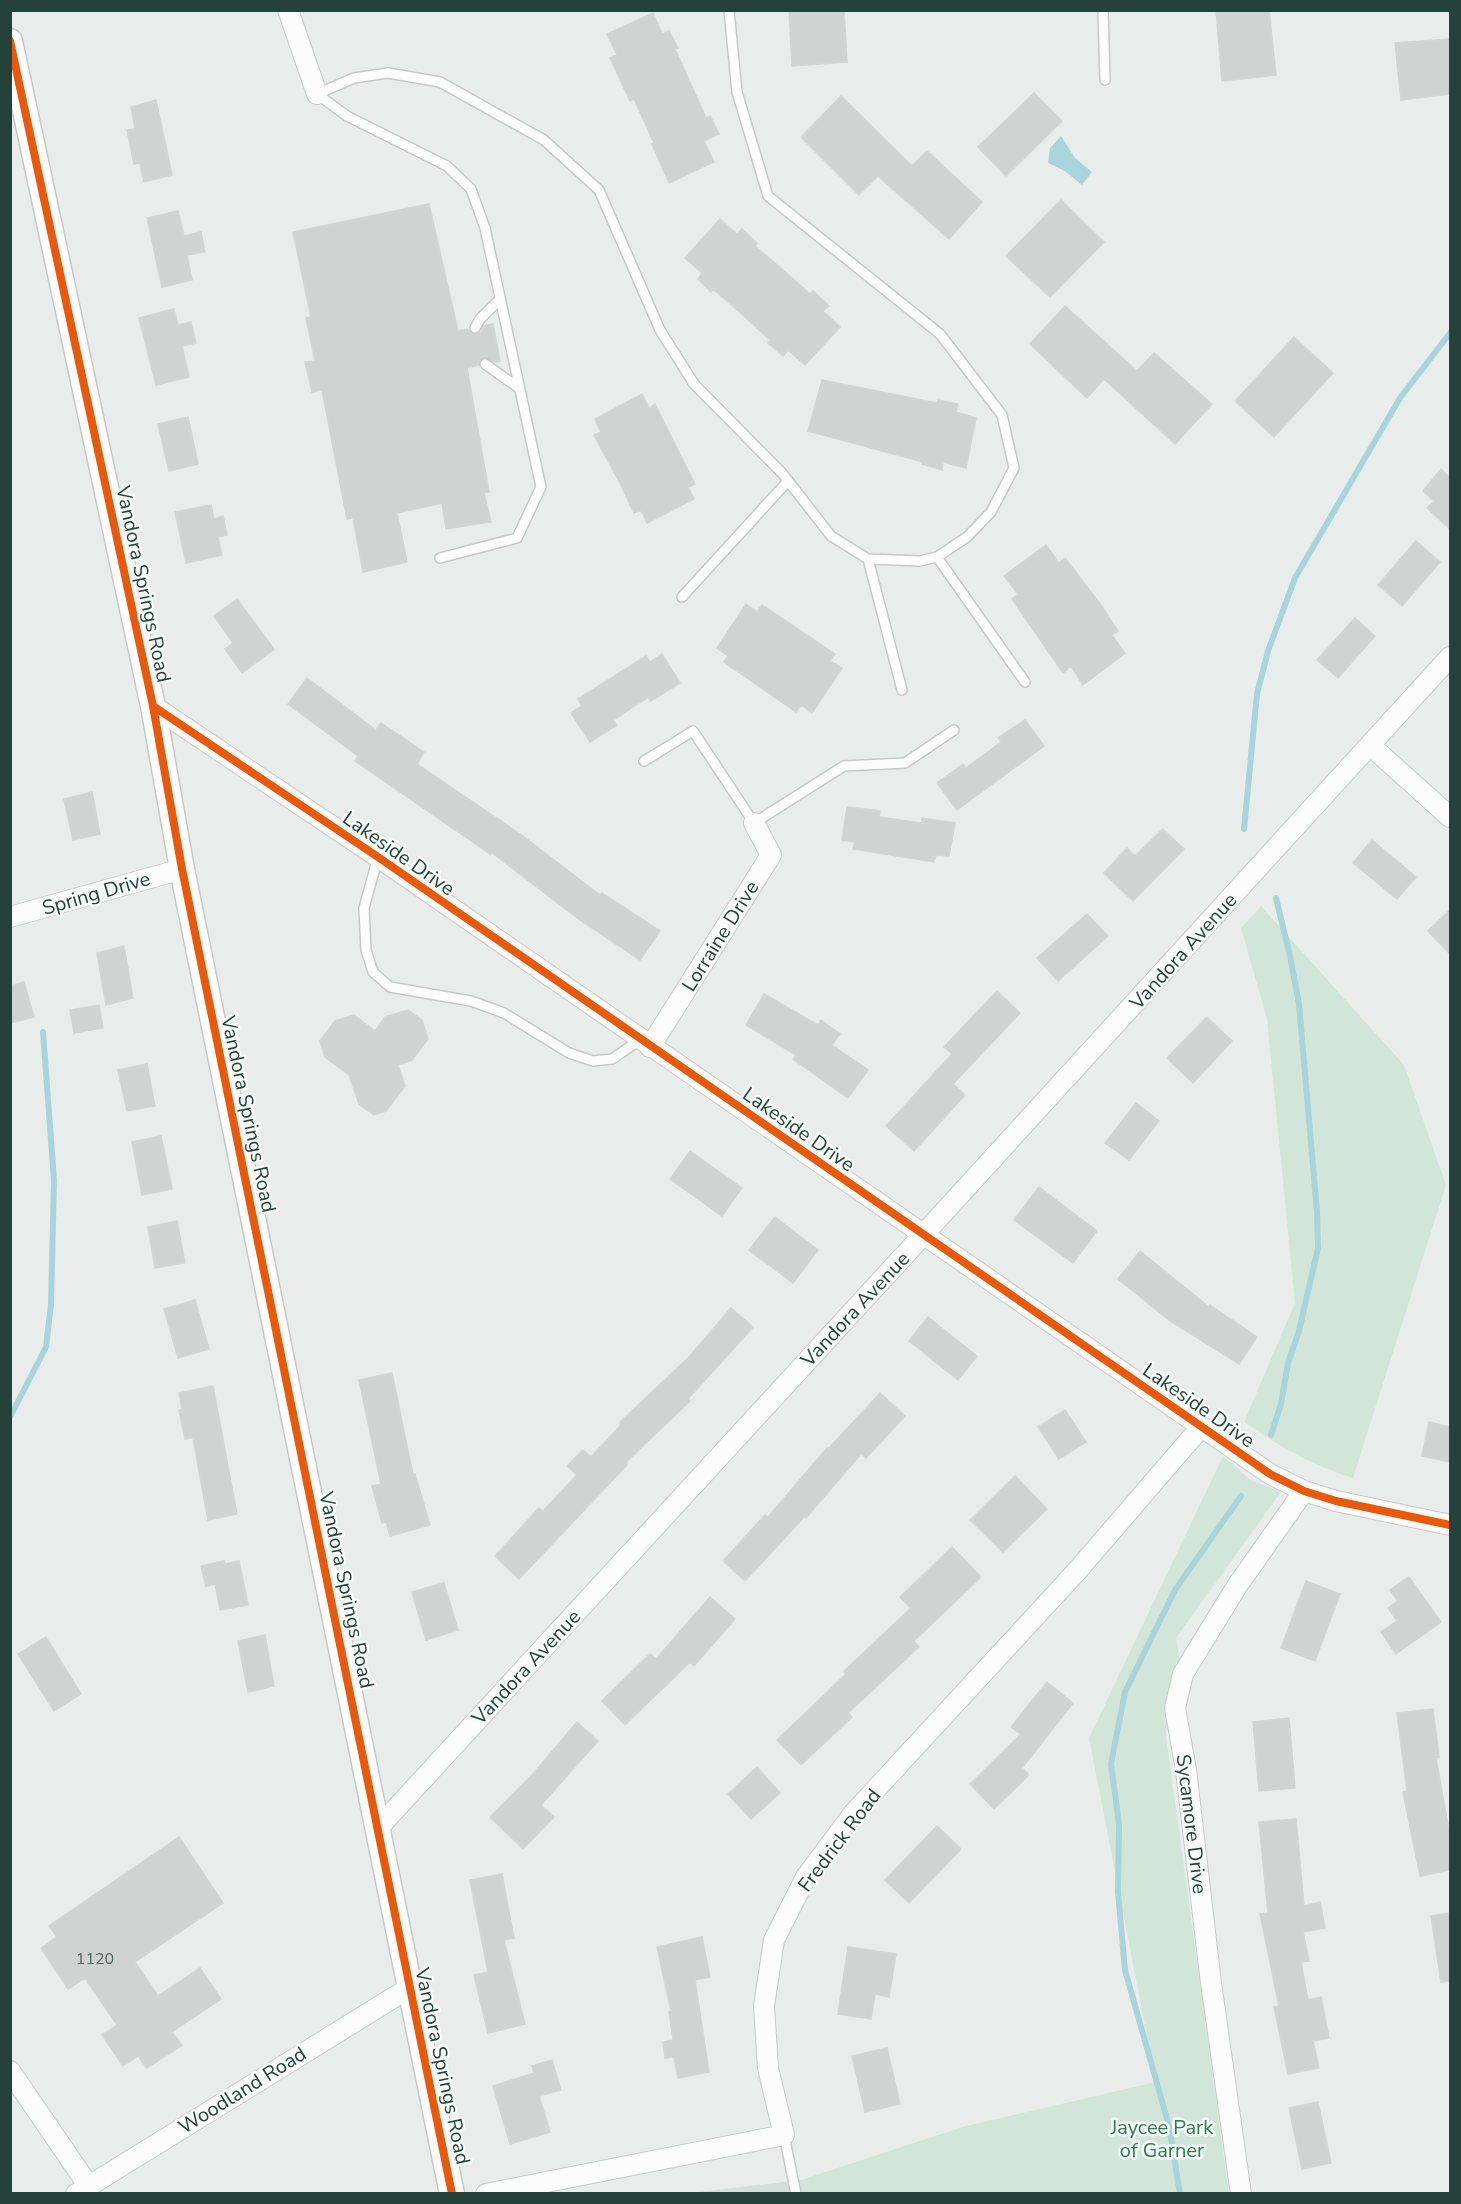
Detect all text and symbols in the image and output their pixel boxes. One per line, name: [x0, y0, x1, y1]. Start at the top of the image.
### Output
street label: Vandora Springs Road: [109, 482, 178, 685]
street label: Lakeside Drive: [337, 805, 460, 902]
street label: Spring Drive: [39, 865, 153, 922]
street label: Lorraine Drive: [676, 876, 765, 997]
street label: Vandora Avenue: [1123, 887, 1243, 1016]
street label: Vandora Springs Road: [214, 1012, 283, 1215]
street label: Lakeside Drive: [737, 1081, 860, 1178]
street label: Vandora Avenue: [794, 1246, 916, 1373]
street label: Lakeside Drive: [1137, 1357, 1260, 1454]
street label: Vandora Springs Road: [312, 1488, 381, 1691]
street label: Vandora Avenue: [465, 1604, 587, 1731]
street label: Sycamore Drive: [1170, 1753, 1213, 1895]
street label: Fredrick Road: [792, 1783, 887, 1897]
house number: 1120: [76, 1948, 114, 1970]
street label: Vandora Springs Road: [408, 1964, 477, 2167]
street label: Woodland Road: [173, 2040, 311, 2141]
park label: Jaycee Park of Garner: [1110, 2114, 1214, 2164]

